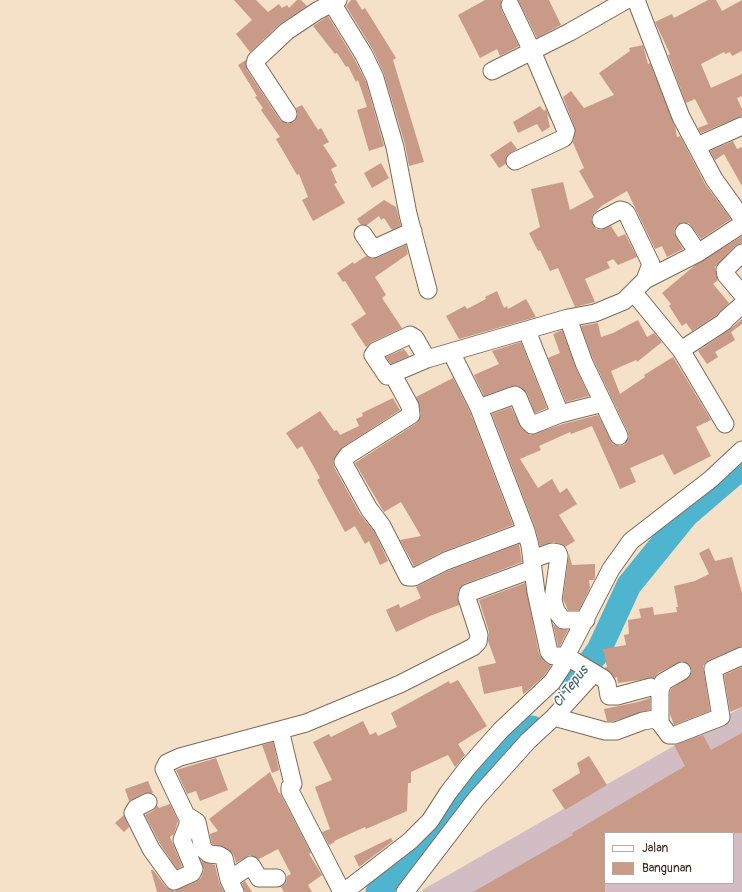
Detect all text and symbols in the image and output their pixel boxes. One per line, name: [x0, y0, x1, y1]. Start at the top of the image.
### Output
water label: Ci Tepus: [550, 663, 592, 711]
legend: [604, 832, 734, 884]
text: Jalan: [642, 841, 668, 856]
text: Bangunan: [642, 861, 692, 876]

